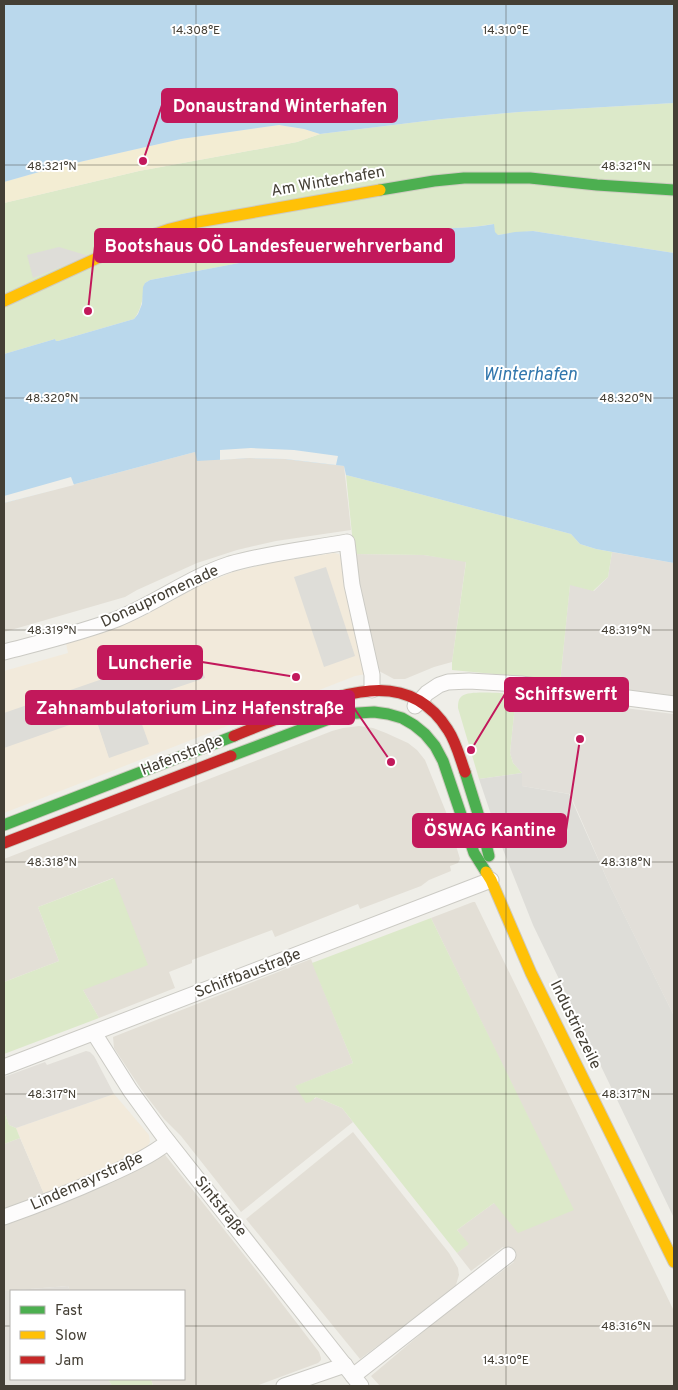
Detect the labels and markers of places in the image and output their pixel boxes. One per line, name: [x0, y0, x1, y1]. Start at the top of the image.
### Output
callout: Donaustrand Winterhafen: [162, 89, 397, 122]
callout: Bootshaus OÖ Landesfeuerwehrverband: [95, 229, 454, 262]
callout: Luncherie: [98, 646, 202, 679]
callout: Schiffswerft: [505, 678, 628, 711]
callout: Zahnambulatorium Linz Hafenstraße: [26, 691, 354, 724]
callout: ÖSWAG Kantine: [413, 814, 566, 847]

